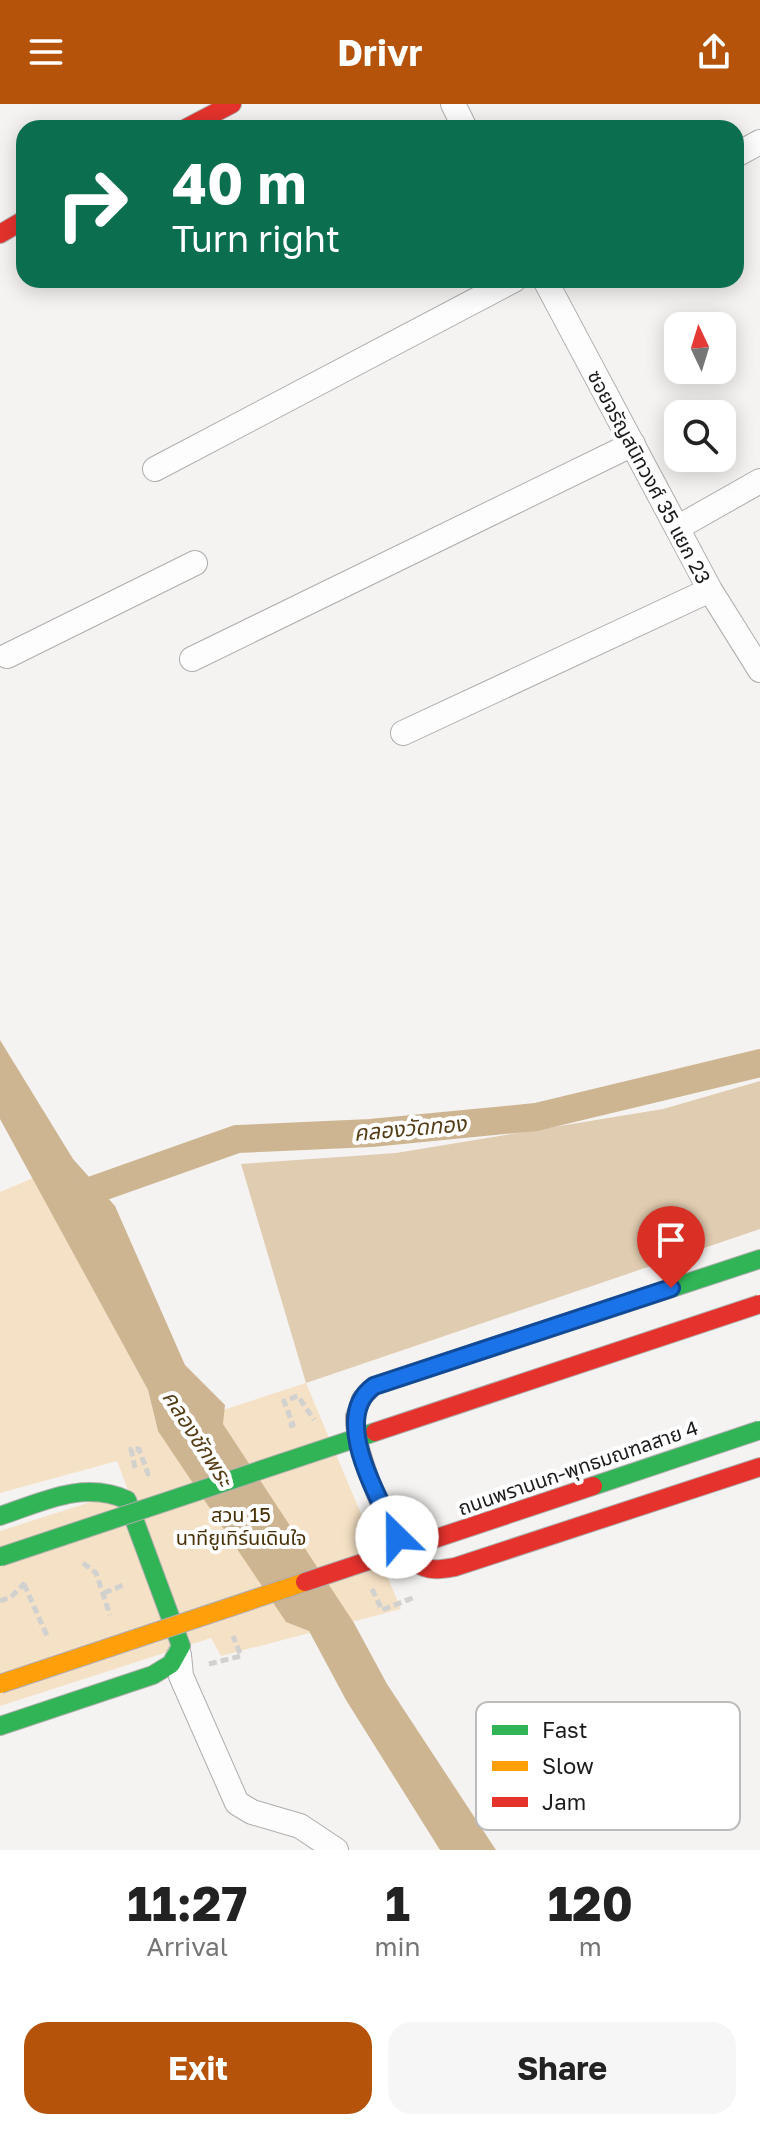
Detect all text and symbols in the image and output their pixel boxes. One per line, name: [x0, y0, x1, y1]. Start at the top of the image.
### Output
icon: menu: [24, 30, 68, 74]
icon: share: [692, 30, 736, 74]
text: Drivr: [337, 31, 423, 74]
text: 40 m: [172, 149, 306, 216]
icon: right: [40, 152, 144, 256]
text: Turn right: [172, 217, 340, 260]
north arrow: [664, 312, 736, 384]
map controls: [664, 312, 736, 472]
street label: ซอยจรัญสนิทวงศ์ 35 แยก 23: [583, 366, 716, 587]
button: search: [664, 400, 736, 472]
water label: คลองวัดทอง: [353, 1109, 468, 1146]
pin: [637, 1206, 705, 1288]
icon: arrive: [649, 1218, 693, 1262]
water label: คลองชักพระ: [157, 1385, 240, 1492]
street label: ถนนพรานนก-พุทธมณฑลสาย 4: [454, 1415, 701, 1520]
position arrow: [355, 1495, 439, 1579]
park label: สวน 15 นาทียูเทิร์นเดินใจ: [176, 1502, 306, 1551]
legend: [476, 1702, 740, 1830]
text: Fast: [542, 1716, 588, 1743]
text: Slow: [542, 1752, 594, 1779]
text: Jam: [542, 1788, 586, 1815]
text: 11:27: [127, 1874, 247, 1932]
text: 1: [385, 1874, 410, 1932]
text: 120: [548, 1874, 633, 1932]
text: Arrival: [147, 1931, 228, 1962]
text: min: [375, 1931, 421, 1962]
text: m: [579, 1931, 602, 1962]
button: Exit: [24, 2022, 372, 2114]
button: Share: [388, 2022, 736, 2114]

